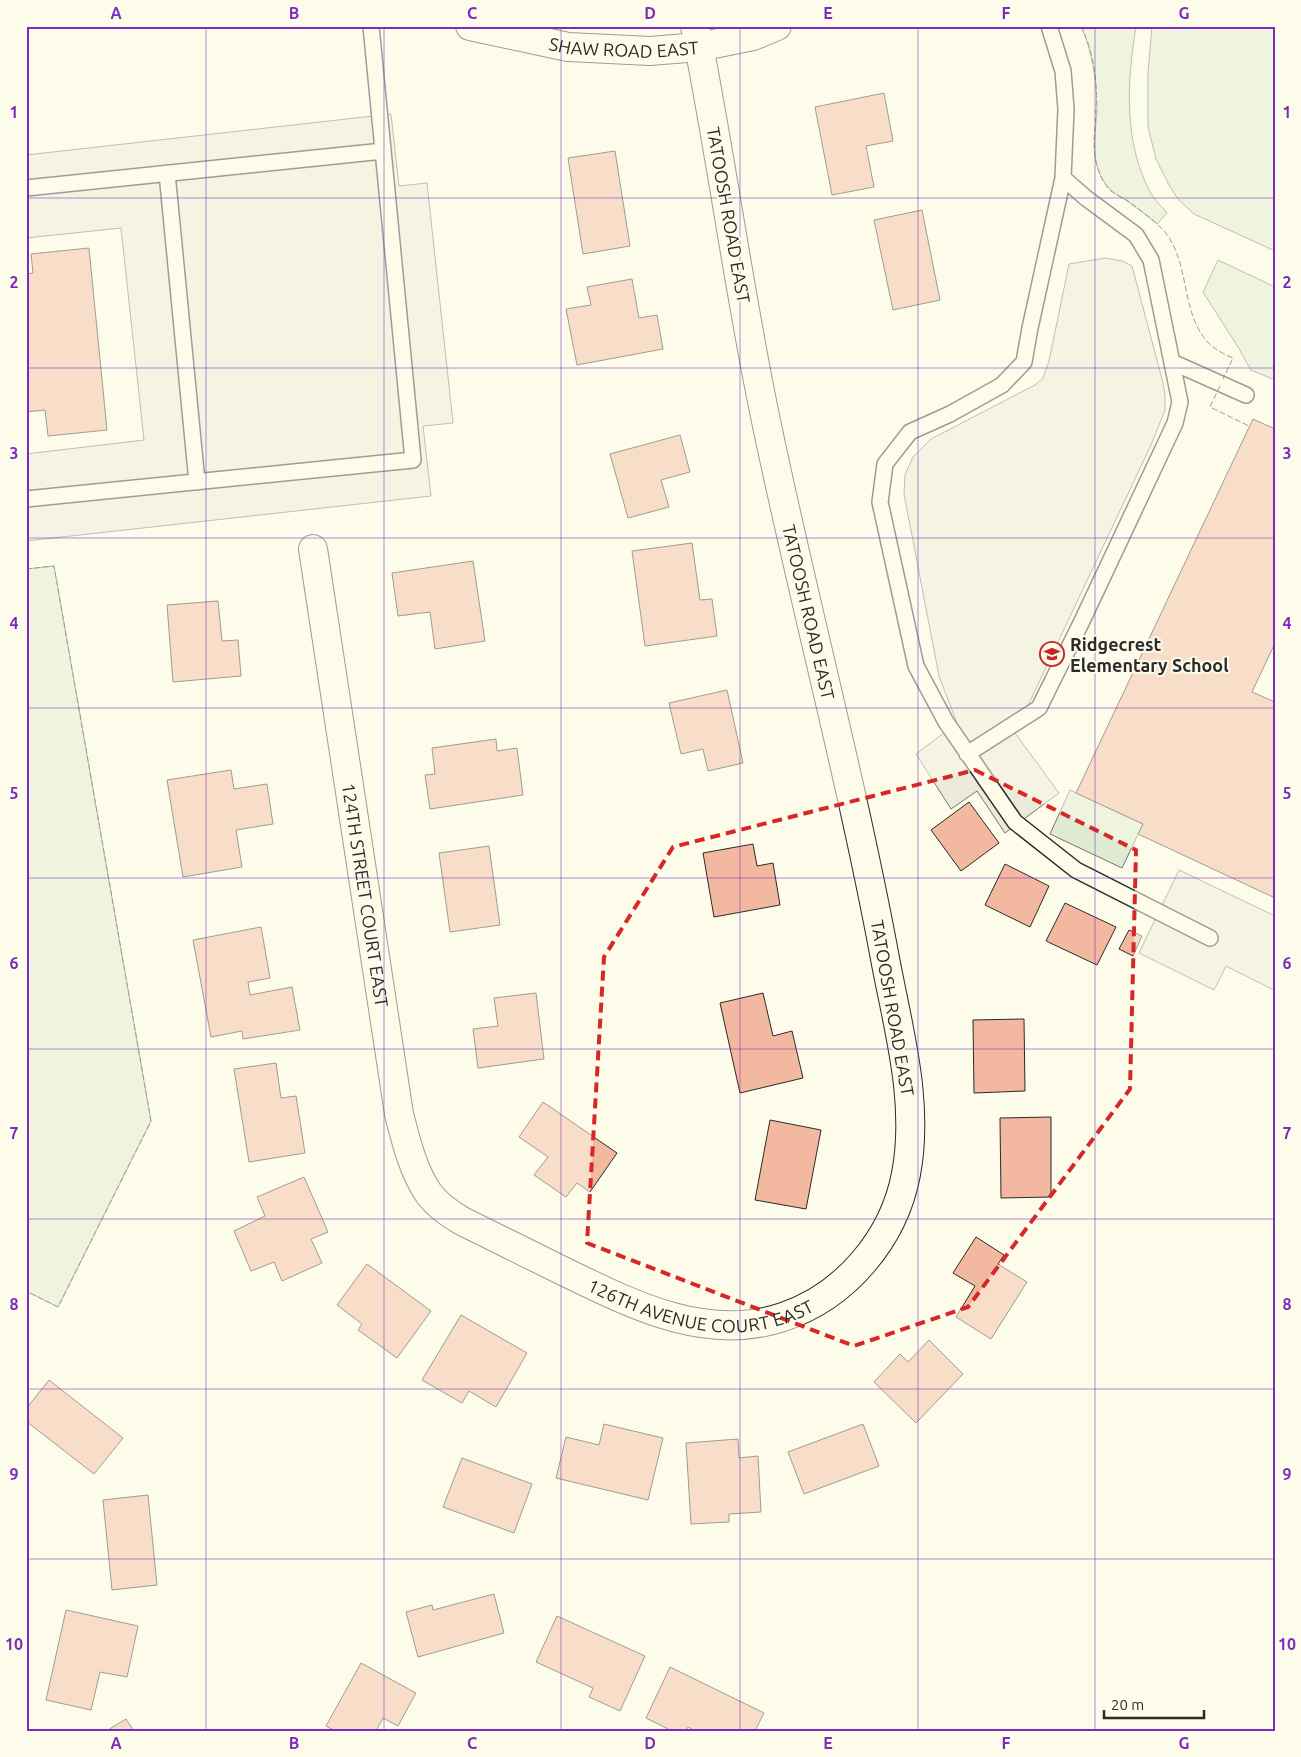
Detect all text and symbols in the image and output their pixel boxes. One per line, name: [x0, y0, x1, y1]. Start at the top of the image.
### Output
text: A: [110, 4, 122, 22]
text: B: [289, 4, 299, 22]
text: C: [467, 4, 477, 22]
text: D: [644, 4, 656, 22]
text: E: [823, 4, 833, 22]
text: F: [1002, 4, 1011, 22]
text: G: [1178, 4, 1190, 22]
street label: SHAW ROAD EAST: [547, 33, 699, 61]
text: 1: [9, 103, 19, 121]
text: 1: [1282, 103, 1292, 121]
street label: TATOOSH ROAD EAST: [704, 125, 754, 305]
text: 2: [9, 273, 19, 291]
text: 2: [1282, 273, 1292, 291]
text: 3: [9, 444, 19, 462]
text: 3: [1282, 444, 1292, 462]
street label: TATOOSH ROAD EAST: [779, 523, 839, 701]
text: 4: [9, 614, 19, 632]
text: 4: [1282, 614, 1292, 632]
place label: Ridgecrest Elementary School: [1070, 634, 1229, 675]
school or university icon: Ridgecrest Elementary School: [1039, 641, 1065, 667]
street label: 124TH STREET COURT EAST: [339, 782, 393, 1008]
text: 5: [9, 784, 19, 802]
text: 5: [1282, 784, 1292, 802]
street label: TATOOSH ROAD EAST: [868, 918, 918, 1098]
text: 6: [9, 954, 19, 972]
text: 6: [1282, 954, 1292, 972]
text: 7: [9, 1124, 19, 1142]
text: 7: [1282, 1124, 1292, 1142]
street label: 126TH AVENUE COURT EAST: [585, 1275, 816, 1336]
text: 8: [9, 1295, 19, 1313]
text: 8: [1282, 1295, 1292, 1313]
text: 9: [9, 1465, 19, 1483]
text: 9: [1282, 1465, 1292, 1483]
text: 10: [5, 1635, 23, 1653]
text: 10: [1278, 1635, 1296, 1653]
scale bar: [1104, 1687, 1204, 1719]
text: 20 m: [1111, 1696, 1144, 1713]
text: A: [110, 1734, 122, 1752]
text: B: [289, 1734, 299, 1752]
text: C: [467, 1734, 477, 1752]
text: D: [644, 1734, 656, 1752]
text: E: [823, 1734, 833, 1752]
text: F: [1002, 1734, 1011, 1752]
text: G: [1178, 1734, 1190, 1752]

